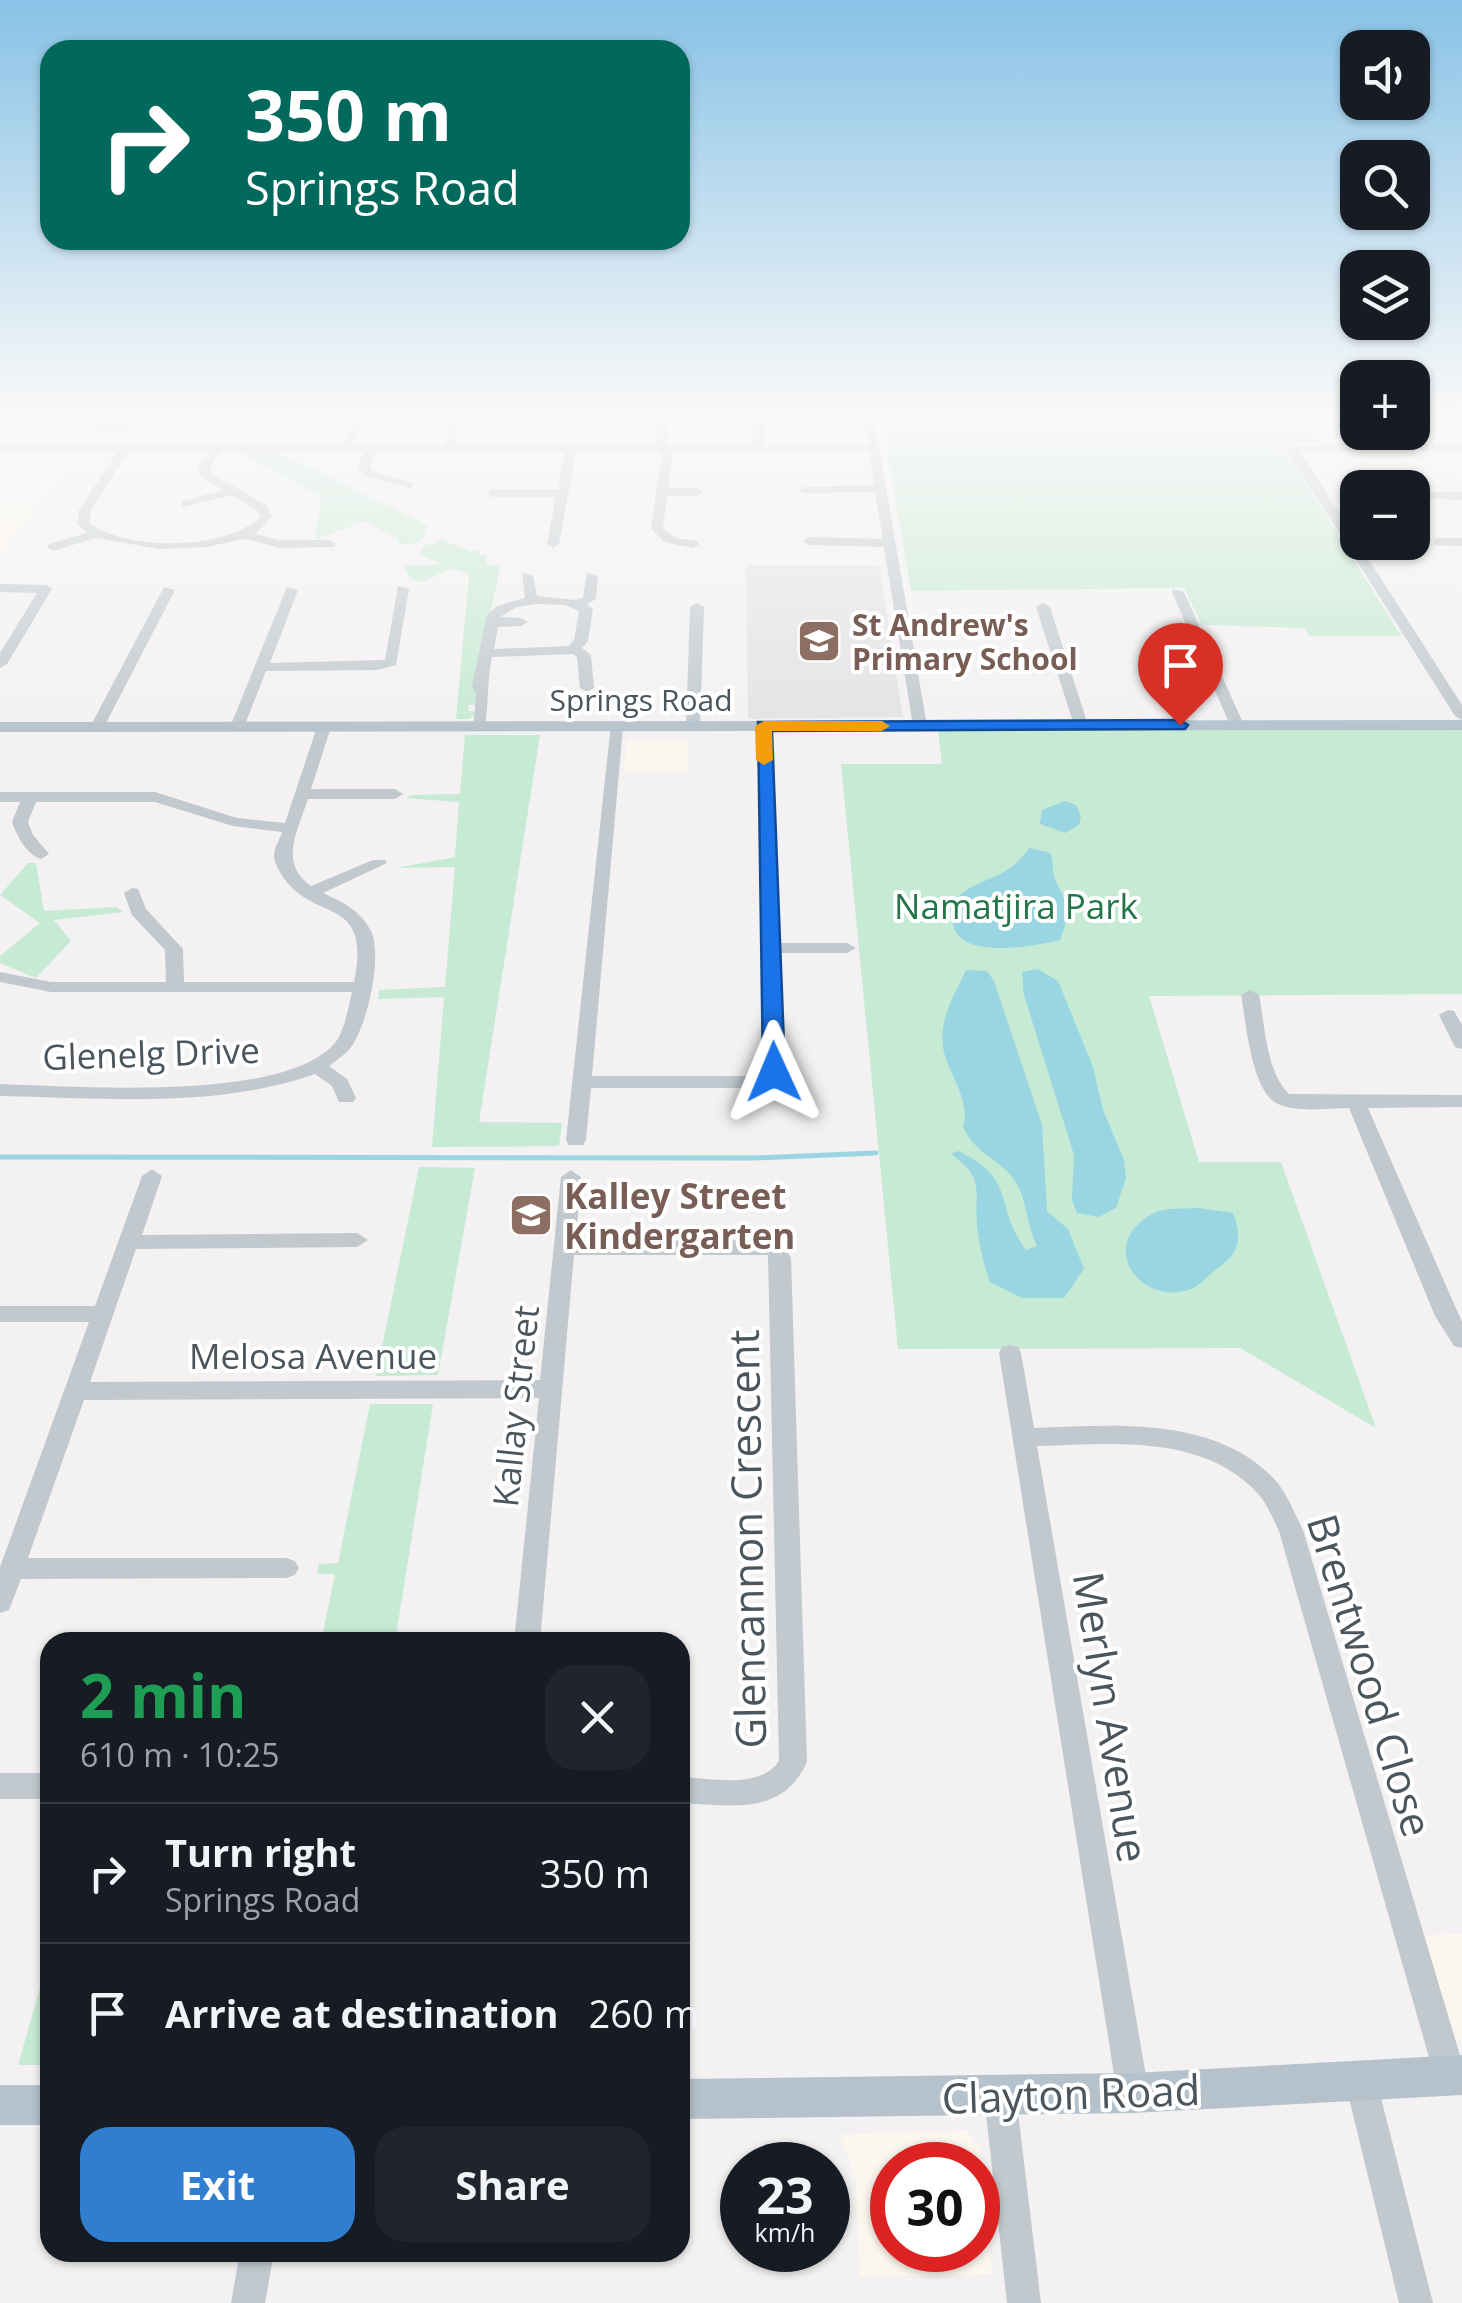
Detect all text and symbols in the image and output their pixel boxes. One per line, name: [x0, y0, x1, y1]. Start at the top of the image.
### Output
map controls: [1340, 30, 1430, 560]
button: sound: [1340, 30, 1430, 120]
text: 350 m: [245, 66, 452, 162]
icon: right: [80, 80, 210, 210]
button: search: [1340, 140, 1430, 230]
text: Springs Road: [245, 157, 520, 218]
button: layers: [1340, 250, 1430, 340]
button: +: [1340, 360, 1430, 450]
button: −: [1340, 470, 1430, 560]
place label: St Andrew's Primary School: [852, 604, 1078, 679]
school or university icon: St Andrew's Primary School: [796, 618, 842, 664]
pin: [1138, 623, 1223, 726]
icon: arrive: [1153, 638, 1208, 693]
street label: Springs Road: [549, 679, 733, 720]
park label: Namatjira Park: [894, 882, 1139, 929]
position arrow: [722, 1020, 826, 1124]
street label: Glenelg Drive: [41, 1026, 261, 1080]
place label: Kalley Street Kindergarten: [564, 1172, 795, 1259]
school or university icon: Kalley Street Kindergarten: [508, 1192, 554, 1238]
street label: Kallay Street: [481, 1303, 549, 1509]
street label: Glencannon Crescent: [714, 1329, 778, 1749]
street label: Melosa Avenue: [189, 1332, 437, 1379]
street label: Brentwood Close: [1295, 1507, 1447, 1843]
street label: Merlyn Avenue: [1061, 1568, 1163, 1866]
text: 2 min: [80, 1654, 247, 1736]
button: close: [545, 1665, 650, 1770]
text: 610 m · 10:25: [80, 1733, 279, 1776]
text: Turn right: [165, 1826, 356, 1878]
icon: right: [80, 1846, 135, 1901]
text: 350 m: [540, 1847, 650, 1899]
text: Springs Road: [165, 1878, 360, 1921]
icon: arrive: [80, 1986, 135, 2041]
text: Arrive at destination: [165, 1987, 559, 2039]
text: 260 m: [589, 1987, 699, 2039]
street label: Clayton Road: [941, 2060, 1201, 2126]
button: Exit: [80, 2127, 355, 2242]
button: Share: [375, 2127, 650, 2242]
speed limit sign: 30: [870, 2142, 1000, 2272]
text: 23: [756, 2161, 814, 2229]
text: km/h: [755, 2215, 815, 2249]

